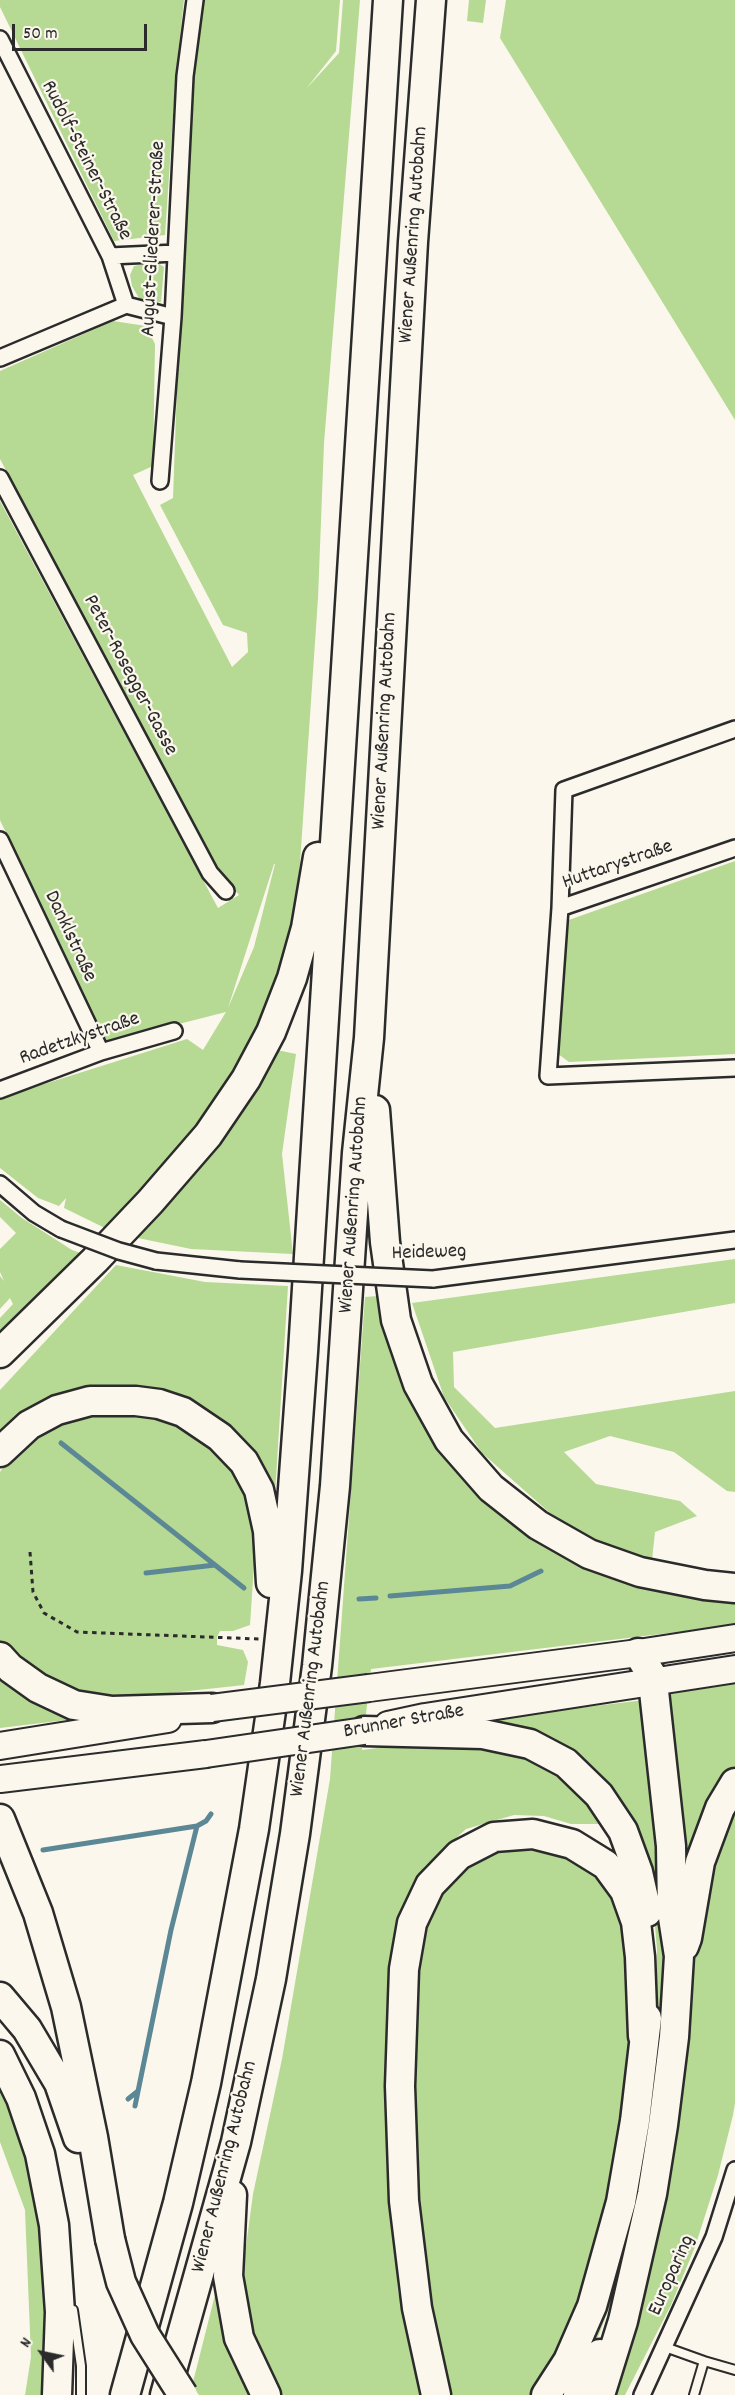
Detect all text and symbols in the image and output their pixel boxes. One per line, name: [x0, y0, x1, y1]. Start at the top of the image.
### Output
scale bar: [15, 12, 150, 50]
text: 50 m: [23, 22, 58, 47]
street label: Rudolf-Steiner-Straße: [34, 77, 136, 245]
street label: Wiener Außenring Autobahn: [395, 126, 435, 344]
street label: August-Gliederer-Straße: [137, 140, 173, 338]
street label: Peter-Rosegger-Gasse: [76, 591, 182, 761]
street label: Wiener Außenring Autobahn: [368, 612, 404, 830]
street label: Huttarystraße: [560, 835, 676, 897]
street label: Danklstraße: [37, 888, 101, 986]
street label: Radetzkystraße: [17, 1008, 143, 1072]
street label: Wiener Außenring Autobahn: [335, 1096, 375, 1314]
street label: Heideweg: [391, 1240, 467, 1268]
street label: Wiener Außenring Autobahn: [286, 1580, 338, 1798]
street label: Brunner Straße: [342, 1700, 466, 1746]
street label: Wiener Außenring Autobahn: [187, 2059, 265, 2275]
street label: Europaring: [644, 2232, 702, 2320]
north arrow: [12, 2323, 72, 2383]
text: N: [15, 2333, 38, 2353]

